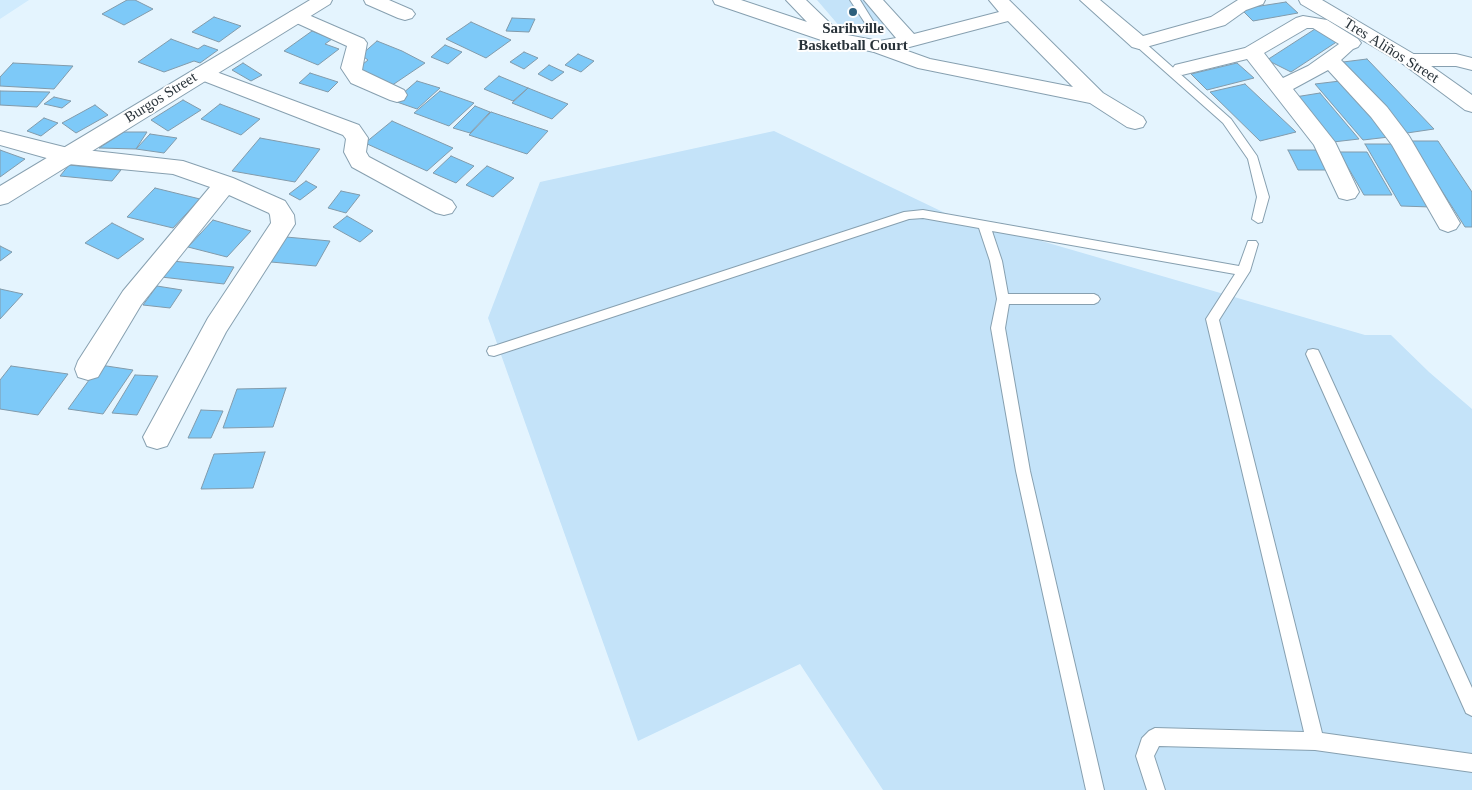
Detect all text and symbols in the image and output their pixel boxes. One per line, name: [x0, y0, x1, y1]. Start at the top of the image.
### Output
marker: Sarihville Basketball Court: [847, 6, 859, 18]
street label: Tres Aliños Street: [1340, 15, 1442, 87]
place label: Sarihville Basketball Court: [798, 20, 908, 55]
street label: Burgos Street: [122, 69, 200, 127]

